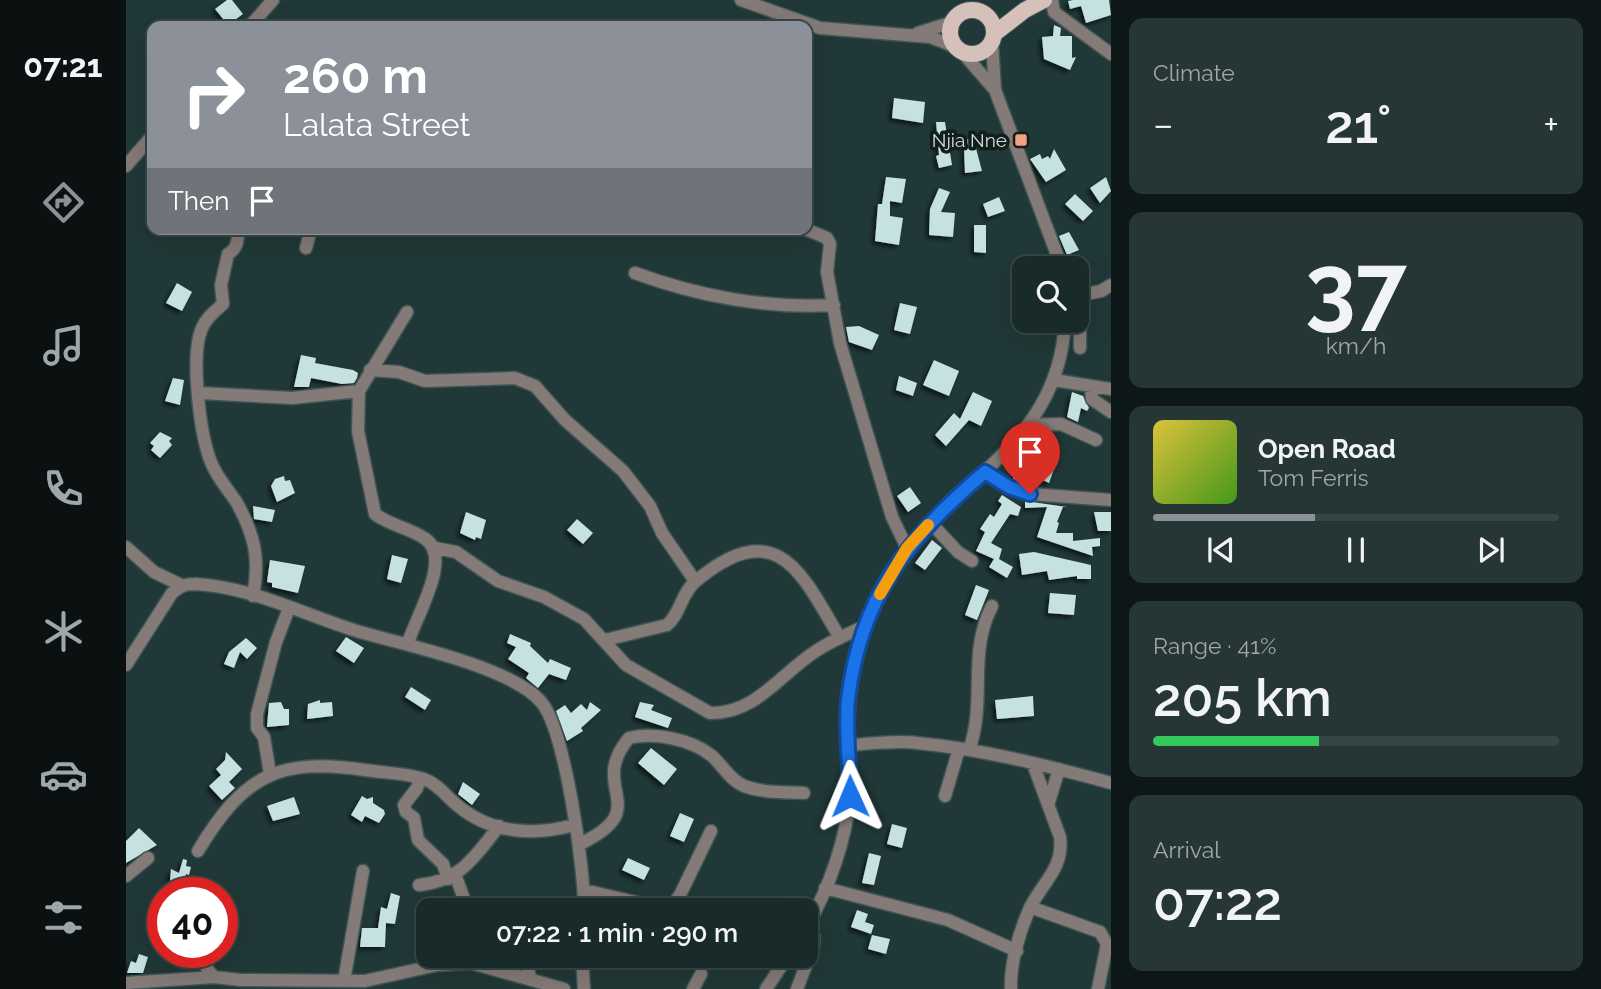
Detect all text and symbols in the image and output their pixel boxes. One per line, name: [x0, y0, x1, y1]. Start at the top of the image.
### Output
text: 07:21: [23, 47, 103, 84]
text: 260 m: [283, 47, 428, 104]
icon: right: [168, 49, 259, 140]
text: Climate: [1153, 59, 1235, 86]
text: 21°: [1325, 94, 1392, 155]
text: −: [1153, 102, 1173, 147]
text: +: [1543, 102, 1559, 147]
text: Lalata Street: [283, 106, 470, 143]
place label: Njia Nne: [932, 129, 1007, 151]
marker: Njia Nne: [1013, 132, 1029, 148]
icon: directions: [39, 178, 88, 227]
icon: arrive: [243, 182, 281, 220]
text: Then: [168, 186, 229, 216]
text: 37: [1305, 233, 1407, 340]
map controls: [1012, 256, 1089, 333]
button: search: [1012, 256, 1089, 333]
icon: music: [39, 321, 88, 370]
text: km/h: [1326, 332, 1386, 359]
pin: [1000, 422, 1060, 494]
icon: arrive: [1011, 433, 1049, 471]
text: Open Road: [1258, 434, 1396, 464]
icon: phone: [39, 464, 88, 513]
text: Tom Ferris: [1258, 464, 1369, 491]
icon: previous: [1202, 531, 1240, 569]
icon: pause: [1337, 531, 1375, 569]
icon: next: [1472, 531, 1510, 569]
icon: climate: [39, 607, 88, 656]
text: Range · 41%: [1153, 632, 1276, 659]
text: 205 km: [1153, 667, 1332, 728]
icon: car: [39, 750, 88, 799]
position arrow: [813, 759, 887, 833]
text: Arrival: [1153, 836, 1220, 863]
text: 07:22: [1153, 871, 1282, 932]
speed limit sign: 40: [147, 877, 238, 968]
icon: filters: [39, 893, 88, 942]
text: 07:22 · 1 min · 290 m: [496, 918, 738, 948]

